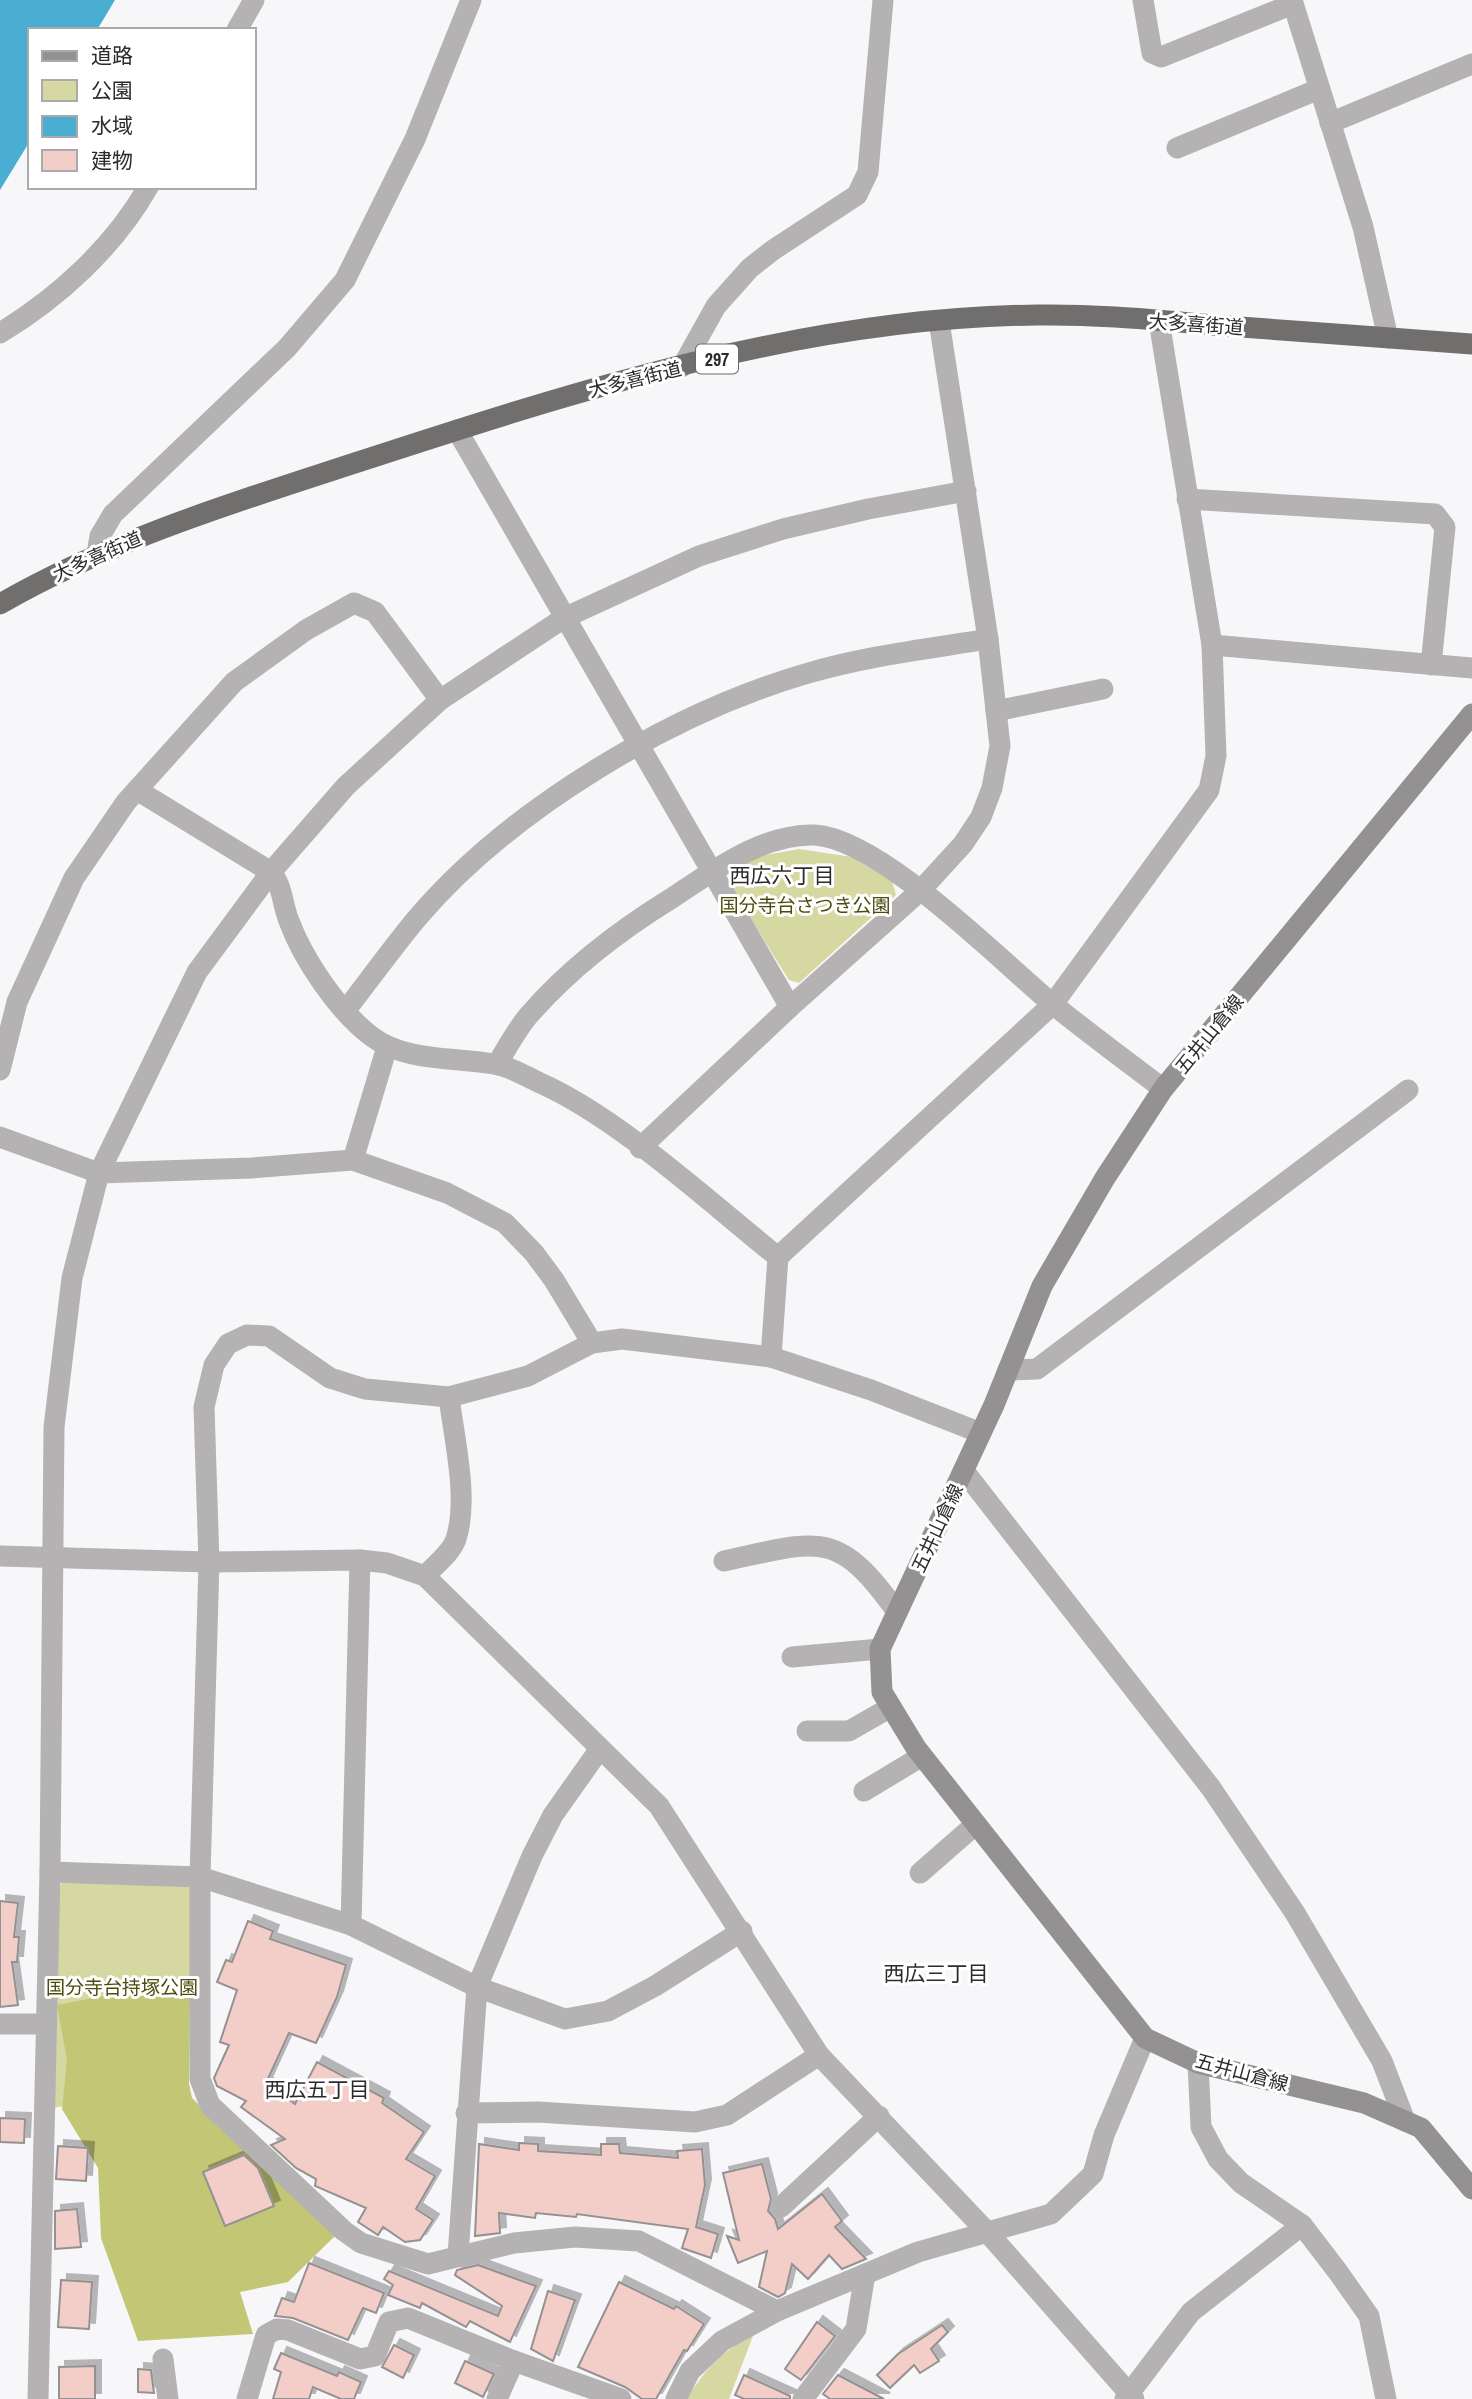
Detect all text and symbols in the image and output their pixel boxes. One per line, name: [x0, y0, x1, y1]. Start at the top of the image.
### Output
legend: [28, 28, 256, 189]
text: 道路: [91, 41, 133, 70]
text: 公園: [91, 76, 133, 105]
text: 水域: [91, 111, 133, 140]
text: 建物: [91, 146, 133, 175]
street label: 大多喜街道: [1148, 308, 1244, 340]
road number: 297: [696, 344, 738, 374]
street label: 大多喜街道: [586, 355, 684, 403]
street label: 大多喜街道: [48, 525, 146, 587]
district label: 西広六丁目: [730, 861, 835, 890]
park label: 国分寺台さつき公園: [719, 892, 891, 918]
street label: 五井山倉線: [1169, 989, 1249, 1079]
street label: 五井山倉線: [905, 1479, 969, 1577]
district label: 西広三丁目: [884, 1959, 989, 1988]
park label: 国分寺台持塚公園: [46, 1974, 198, 2000]
street label: 五井山倉線: [1193, 2047, 1291, 2097]
district label: 西広五丁目: [265, 2075, 370, 2104]

